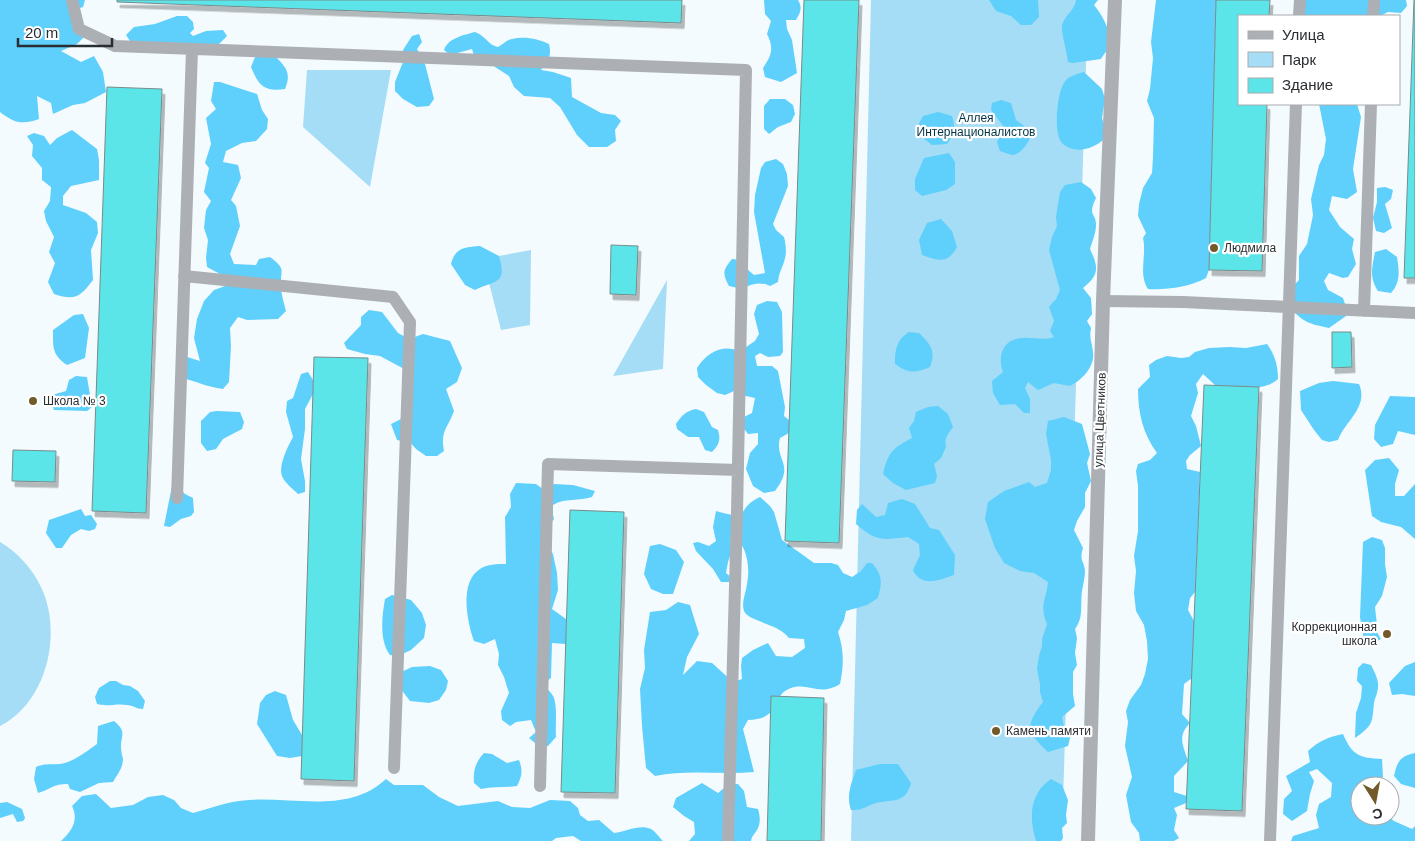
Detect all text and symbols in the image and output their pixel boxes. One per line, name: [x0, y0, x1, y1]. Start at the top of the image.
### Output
scale bar: [18, 15, 111, 47]
legend: [1238, 15, 1400, 105]
text: 20 m: [25, 24, 58, 41]
text: Улица: [1282, 26, 1325, 43]
text: Парк: [1282, 51, 1316, 68]
text: Здание: [1282, 76, 1333, 93]
park label: Аллея Интернационалистов: [917, 111, 1035, 139]
place label: Людмила: [1224, 241, 1277, 255]
marker: Людмила: [1208, 242, 1220, 254]
street label: улица Цветников: [1091, 372, 1109, 468]
place label: Школа № 3: [43, 394, 106, 408]
marker: Школа № 3: [27, 395, 39, 407]
place label: Коррекционная школа: [1291, 620, 1377, 648]
marker: Коррекционная школа: [1381, 628, 1393, 640]
place label: Камень памяти: [1006, 724, 1091, 738]
marker: Камень памяти: [990, 725, 1002, 737]
north arrow: [1350, 776, 1400, 826]
text: С: [1371, 805, 1384, 823]

